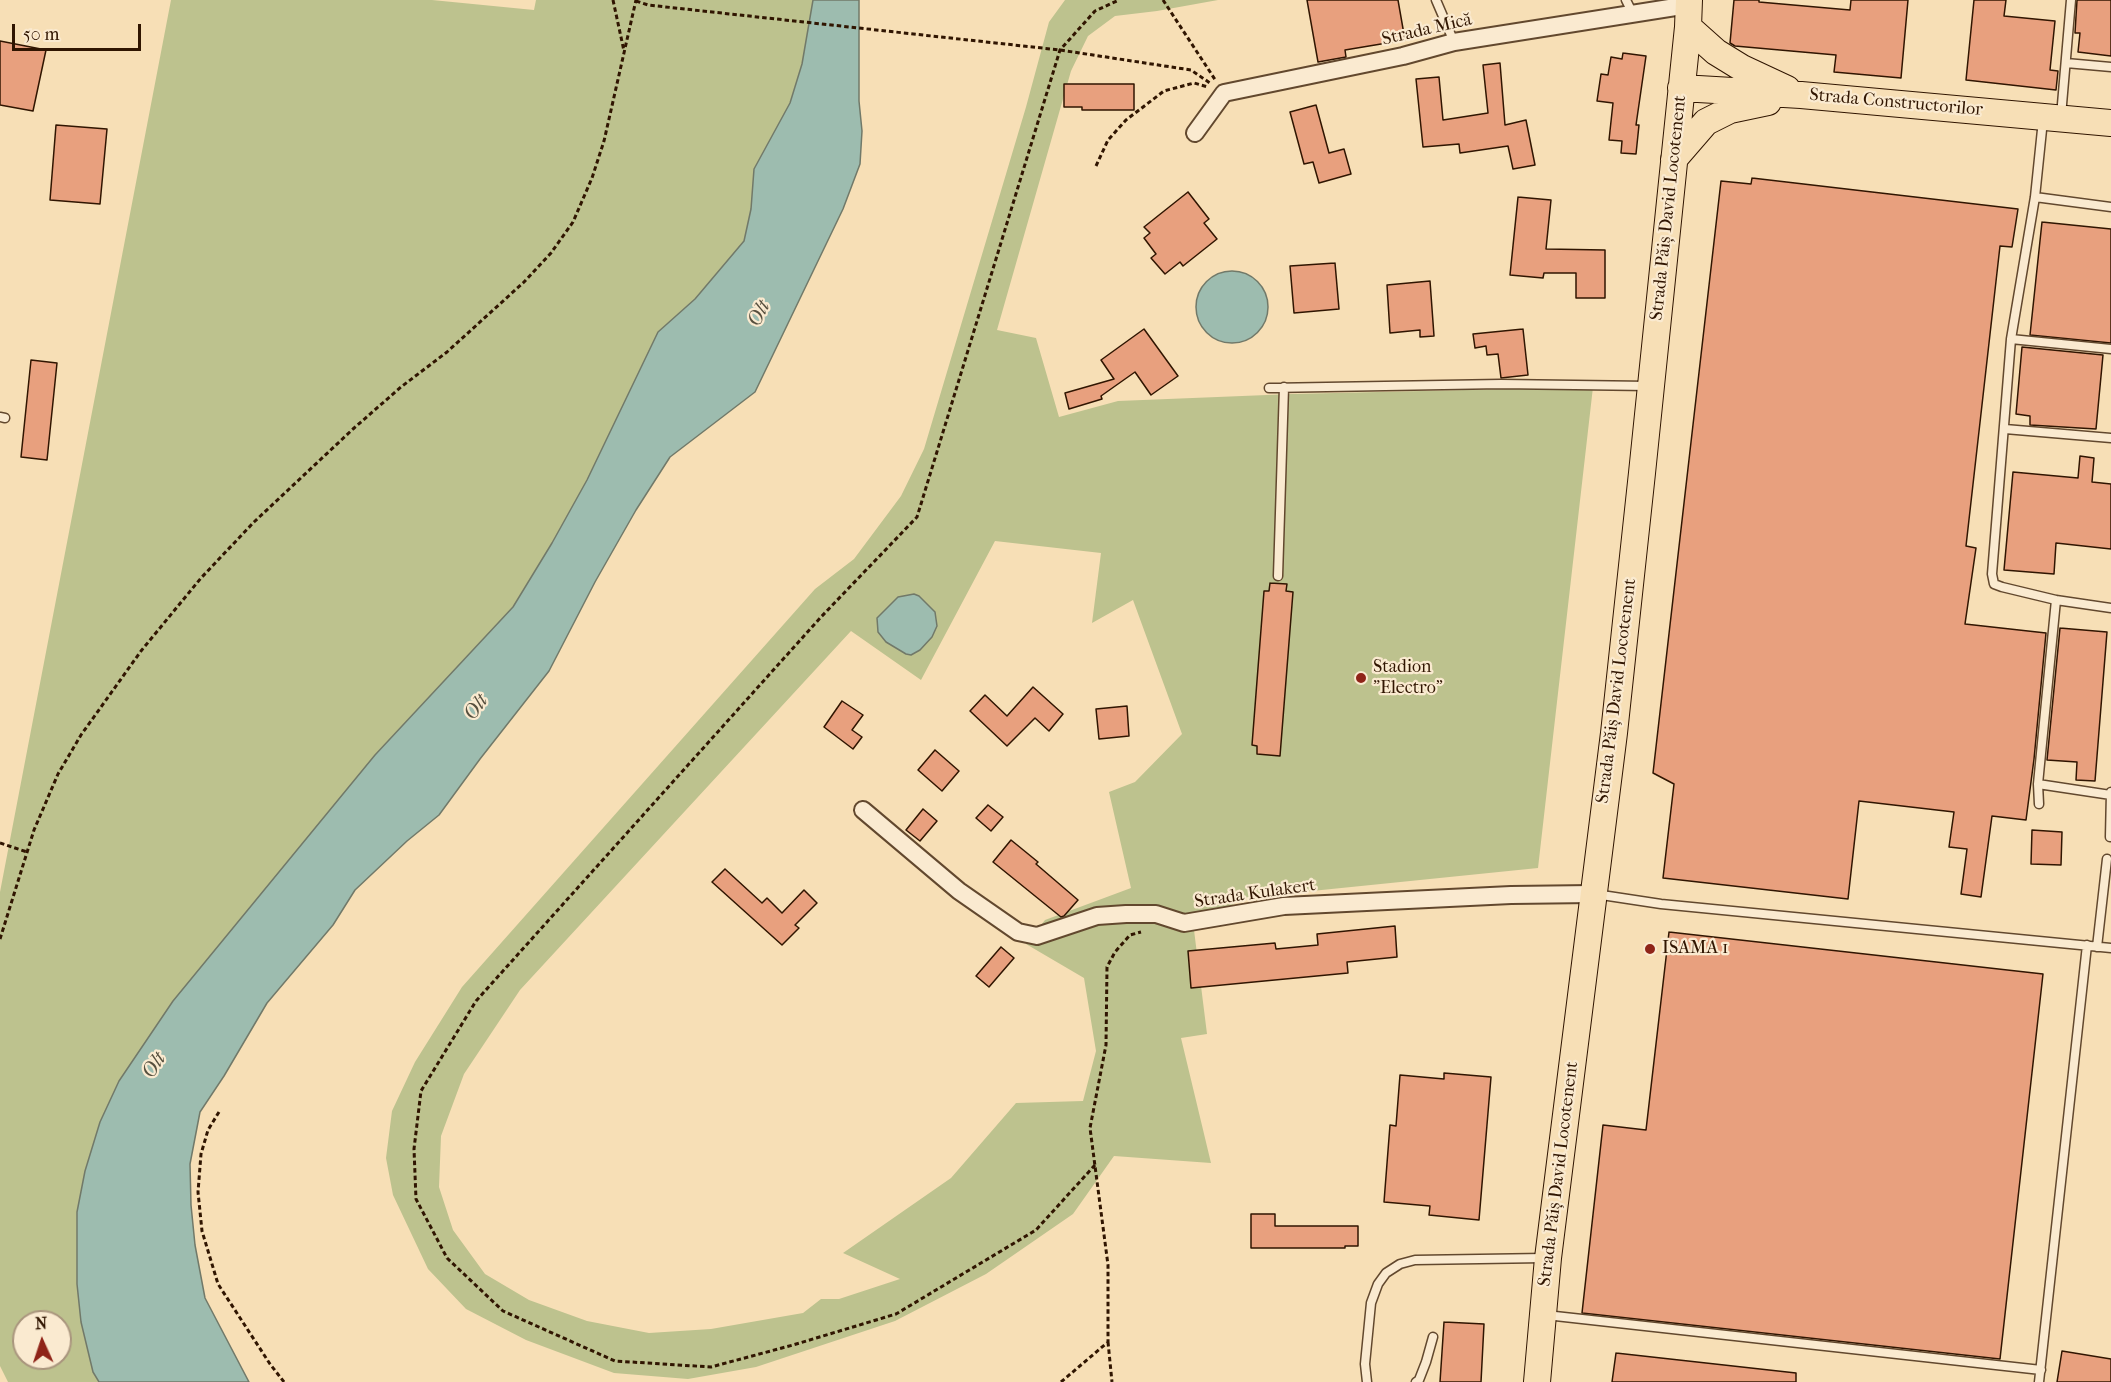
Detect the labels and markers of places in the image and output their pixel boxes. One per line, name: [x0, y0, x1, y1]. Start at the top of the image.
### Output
place label: Stadion "Electro": [1373, 657, 1443, 700]
marker: Stadion "Electro": [1354, 671, 1368, 685]
place label: ISAMA 1: [1662, 938, 1728, 960]
marker: ISAMA 1: [1643, 942, 1657, 956]

